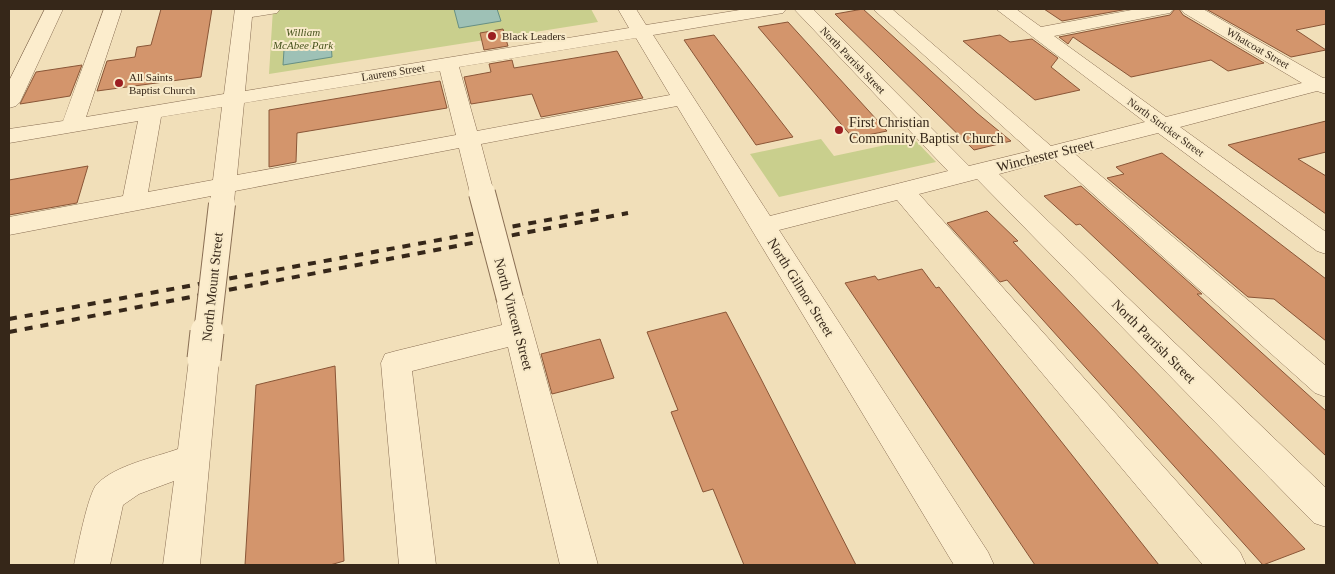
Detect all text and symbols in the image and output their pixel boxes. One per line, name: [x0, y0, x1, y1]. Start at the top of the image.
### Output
street label: North Parrish Street: [818, 24, 888, 96]
street label: Whatcoat Street: [1224, 25, 1292, 71]
park label: William McAbee Park: [272, 26, 334, 51]
marker: Black Leaders: [486, 30, 498, 42]
place label: Black Leaders: [502, 30, 565, 42]
street label: Laurens Street: [361, 61, 425, 83]
place label: All Saints Baptist Church: [129, 71, 196, 96]
marker: All Saints Baptist Church: [113, 77, 125, 89]
street label: North Stricker Street: [1125, 95, 1207, 159]
place label: First Christian Community Baptist Church: [849, 115, 1004, 146]
marker: First Christian Community Baptist Church: [833, 124, 845, 136]
street label: Winchester Street: [995, 136, 1095, 175]
street label: North Mount Street: [199, 232, 226, 342]
street label: North Gilmor Street: [764, 235, 837, 339]
street label: North Vincent Street: [491, 256, 536, 372]
street label: North Parrish Street: [1109, 296, 1199, 386]

